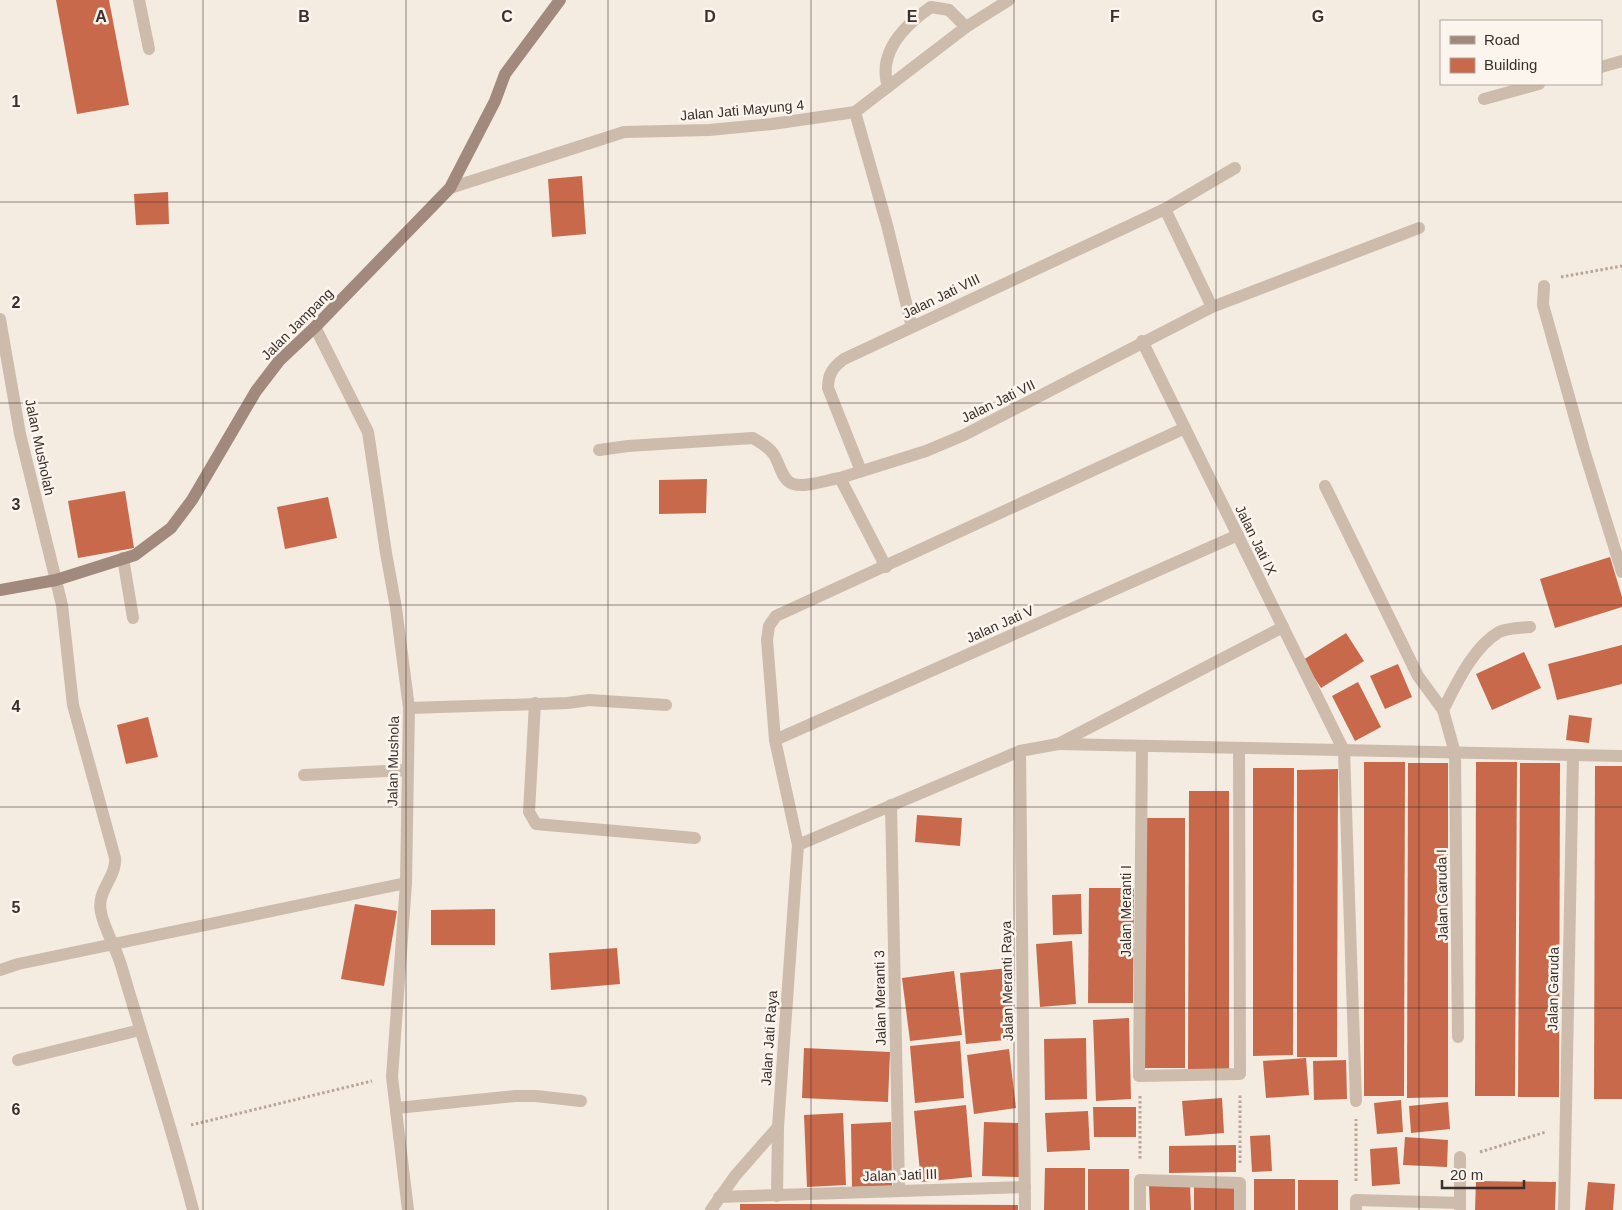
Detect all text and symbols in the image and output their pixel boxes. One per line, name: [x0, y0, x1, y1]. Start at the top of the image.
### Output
text: A: [95, 8, 107, 25]
text: B: [298, 8, 310, 25]
text: C: [501, 8, 513, 25]
text: D: [704, 8, 716, 25]
text: E: [907, 8, 918, 25]
text: F: [1110, 8, 1120, 25]
text: G: [1312, 8, 1324, 25]
legend: [1440, 20, 1602, 85]
text: Road: [1484, 31, 1520, 48]
text: Building: [1484, 56, 1537, 73]
text: 1: [12, 93, 21, 110]
street label: Jalan Jati Mayung 4: [679, 97, 805, 123]
street label: Jalan Jati VIII: [900, 270, 982, 322]
street label: Jalan Jampang: [258, 285, 336, 363]
text: 2: [12, 294, 21, 311]
street label: Jalan Jati VII: [958, 376, 1038, 426]
street label: Jalan Musholah: [22, 397, 58, 497]
text: 3: [12, 496, 21, 513]
street label: Jalan Jati IX: [1232, 502, 1280, 578]
street label: Jalan Jati V: [964, 602, 1037, 646]
text: 4: [12, 698, 21, 715]
street label: Jalan Mushola: [384, 716, 402, 806]
street label: Jalan Garuda I: [1433, 849, 1451, 941]
street label: Jalan Meranti I: [1118, 865, 1134, 957]
text: 5: [12, 899, 21, 916]
street label: Jalan Meranti Raya: [998, 920, 1016, 1041]
street label: Jalan Garuda: [1544, 947, 1562, 1031]
street label: Jalan Meranti 3: [871, 950, 889, 1046]
street label: Jalan Jati Raya: [758, 989, 780, 1086]
text: 6: [12, 1101, 21, 1118]
scale bar: [1442, 1158, 1524, 1190]
street label: Jalan Jati III: [862, 1166, 938, 1184]
text: 20 m: [1450, 1166, 1483, 1183]

